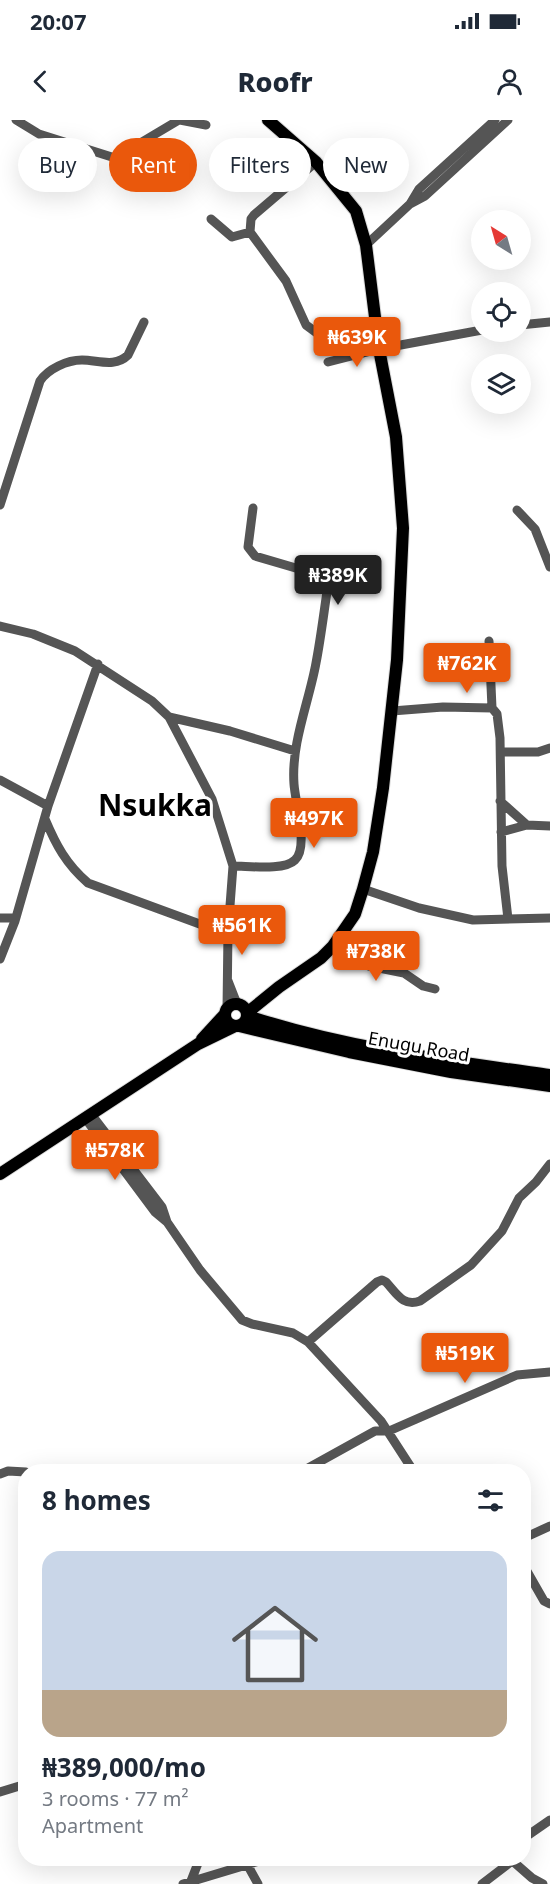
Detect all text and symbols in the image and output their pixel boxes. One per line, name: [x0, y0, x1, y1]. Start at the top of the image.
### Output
text: 20:07: [30, 6, 87, 36]
text: Roofr: [237, 63, 313, 100]
icon: back: [24, 65, 57, 98]
icon: person: [493, 65, 526, 98]
chip: Buy: [18, 138, 97, 192]
chip: Rent: [109, 138, 197, 192]
chip: Filters: [209, 138, 311, 192]
chip: New: [323, 138, 409, 192]
north arrow: [471, 210, 531, 270]
map controls: [471, 210, 531, 414]
button: locate: [471, 282, 531, 342]
pin: ₦639K: [315, 317, 399, 368]
text: ₦639K: [327, 323, 387, 350]
button: layers: [471, 354, 531, 414]
pin: ₦389K: [296, 555, 380, 606]
text: ₦389K: [308, 561, 368, 588]
pin: ₦762K: [425, 643, 509, 694]
text: ₦762K: [437, 649, 497, 676]
district label: Nsukka: [98, 784, 212, 825]
pin: ₦497K: [272, 798, 356, 849]
text: ₦497K: [284, 804, 344, 831]
pin: ₦561K: [200, 905, 284, 956]
text: ₦561K: [212, 911, 272, 938]
pin: ₦738K: [334, 931, 418, 982]
text: ₦738K: [346, 937, 406, 964]
street label: Enugu Road: [366, 1025, 472, 1067]
pin: ₦578K: [73, 1130, 157, 1181]
text: ₦578K: [85, 1136, 145, 1163]
pin: ₦519K: [423, 1333, 507, 1384]
text: ₦519K: [435, 1339, 495, 1366]
text: 8 homes: [42, 1482, 151, 1518]
icon: filters: [474, 1484, 507, 1517]
icon: home: [221, 1590, 329, 1698]
text: ₦389,000/mo: [42, 1749, 206, 1785]
text: 3 rooms · 77 m²: [42, 1785, 189, 1812]
text: Apartment: [42, 1812, 143, 1839]

